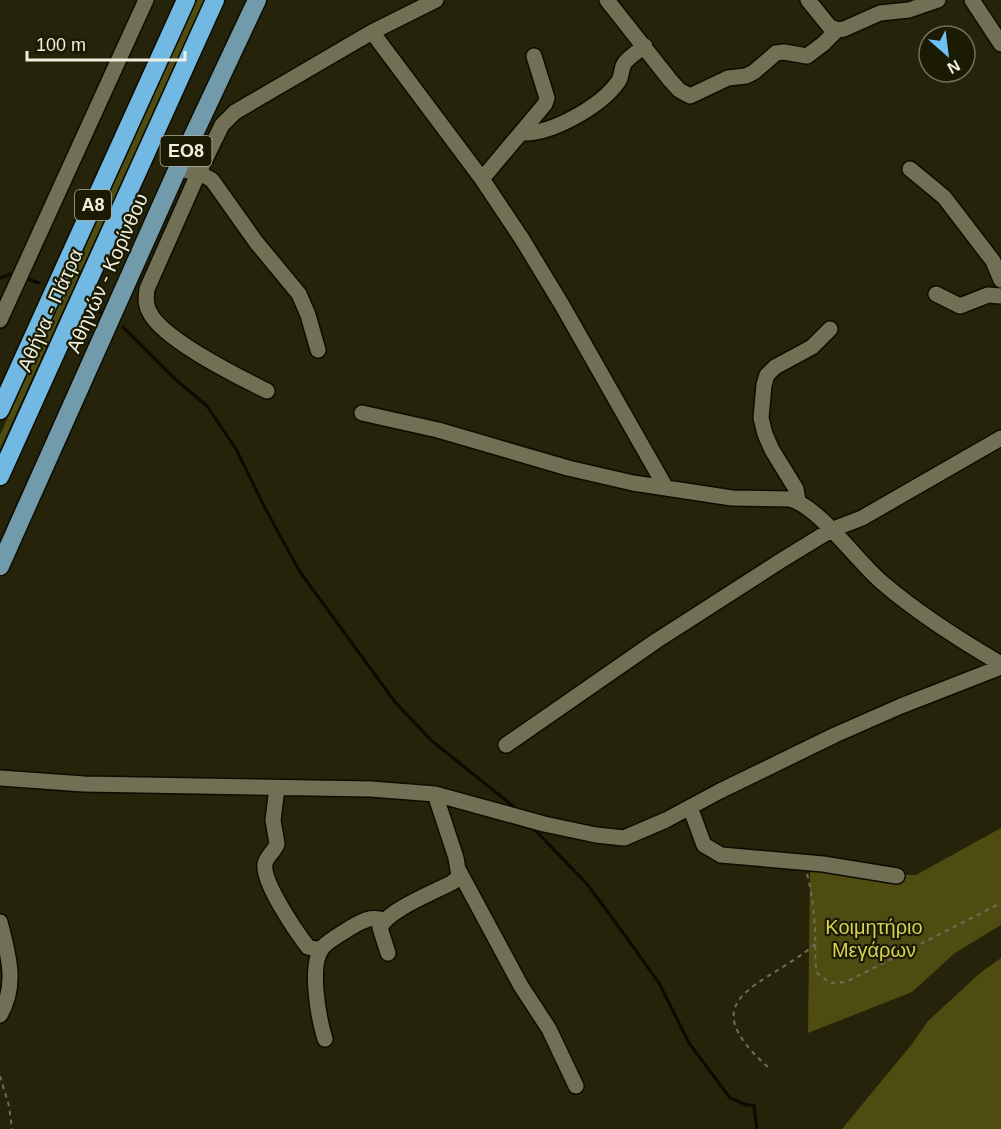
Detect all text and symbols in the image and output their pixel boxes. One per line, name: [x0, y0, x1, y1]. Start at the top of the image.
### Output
scale bar: [27, 24, 184, 62]
north arrow: [917, 24, 977, 84]
text: 100 m: [36, 35, 86, 55]
text: N: [945, 57, 963, 77]
road number: ΕΟ8: [160, 136, 212, 166]
street label: Αθηνών - Κορίνθου: [62, 190, 152, 356]
road number: Α8: [75, 190, 111, 220]
street label: Αθήνα - Πάτρα: [13, 245, 87, 375]
park label: Κοιμητήριο Μεγάρων: [825, 916, 923, 961]

